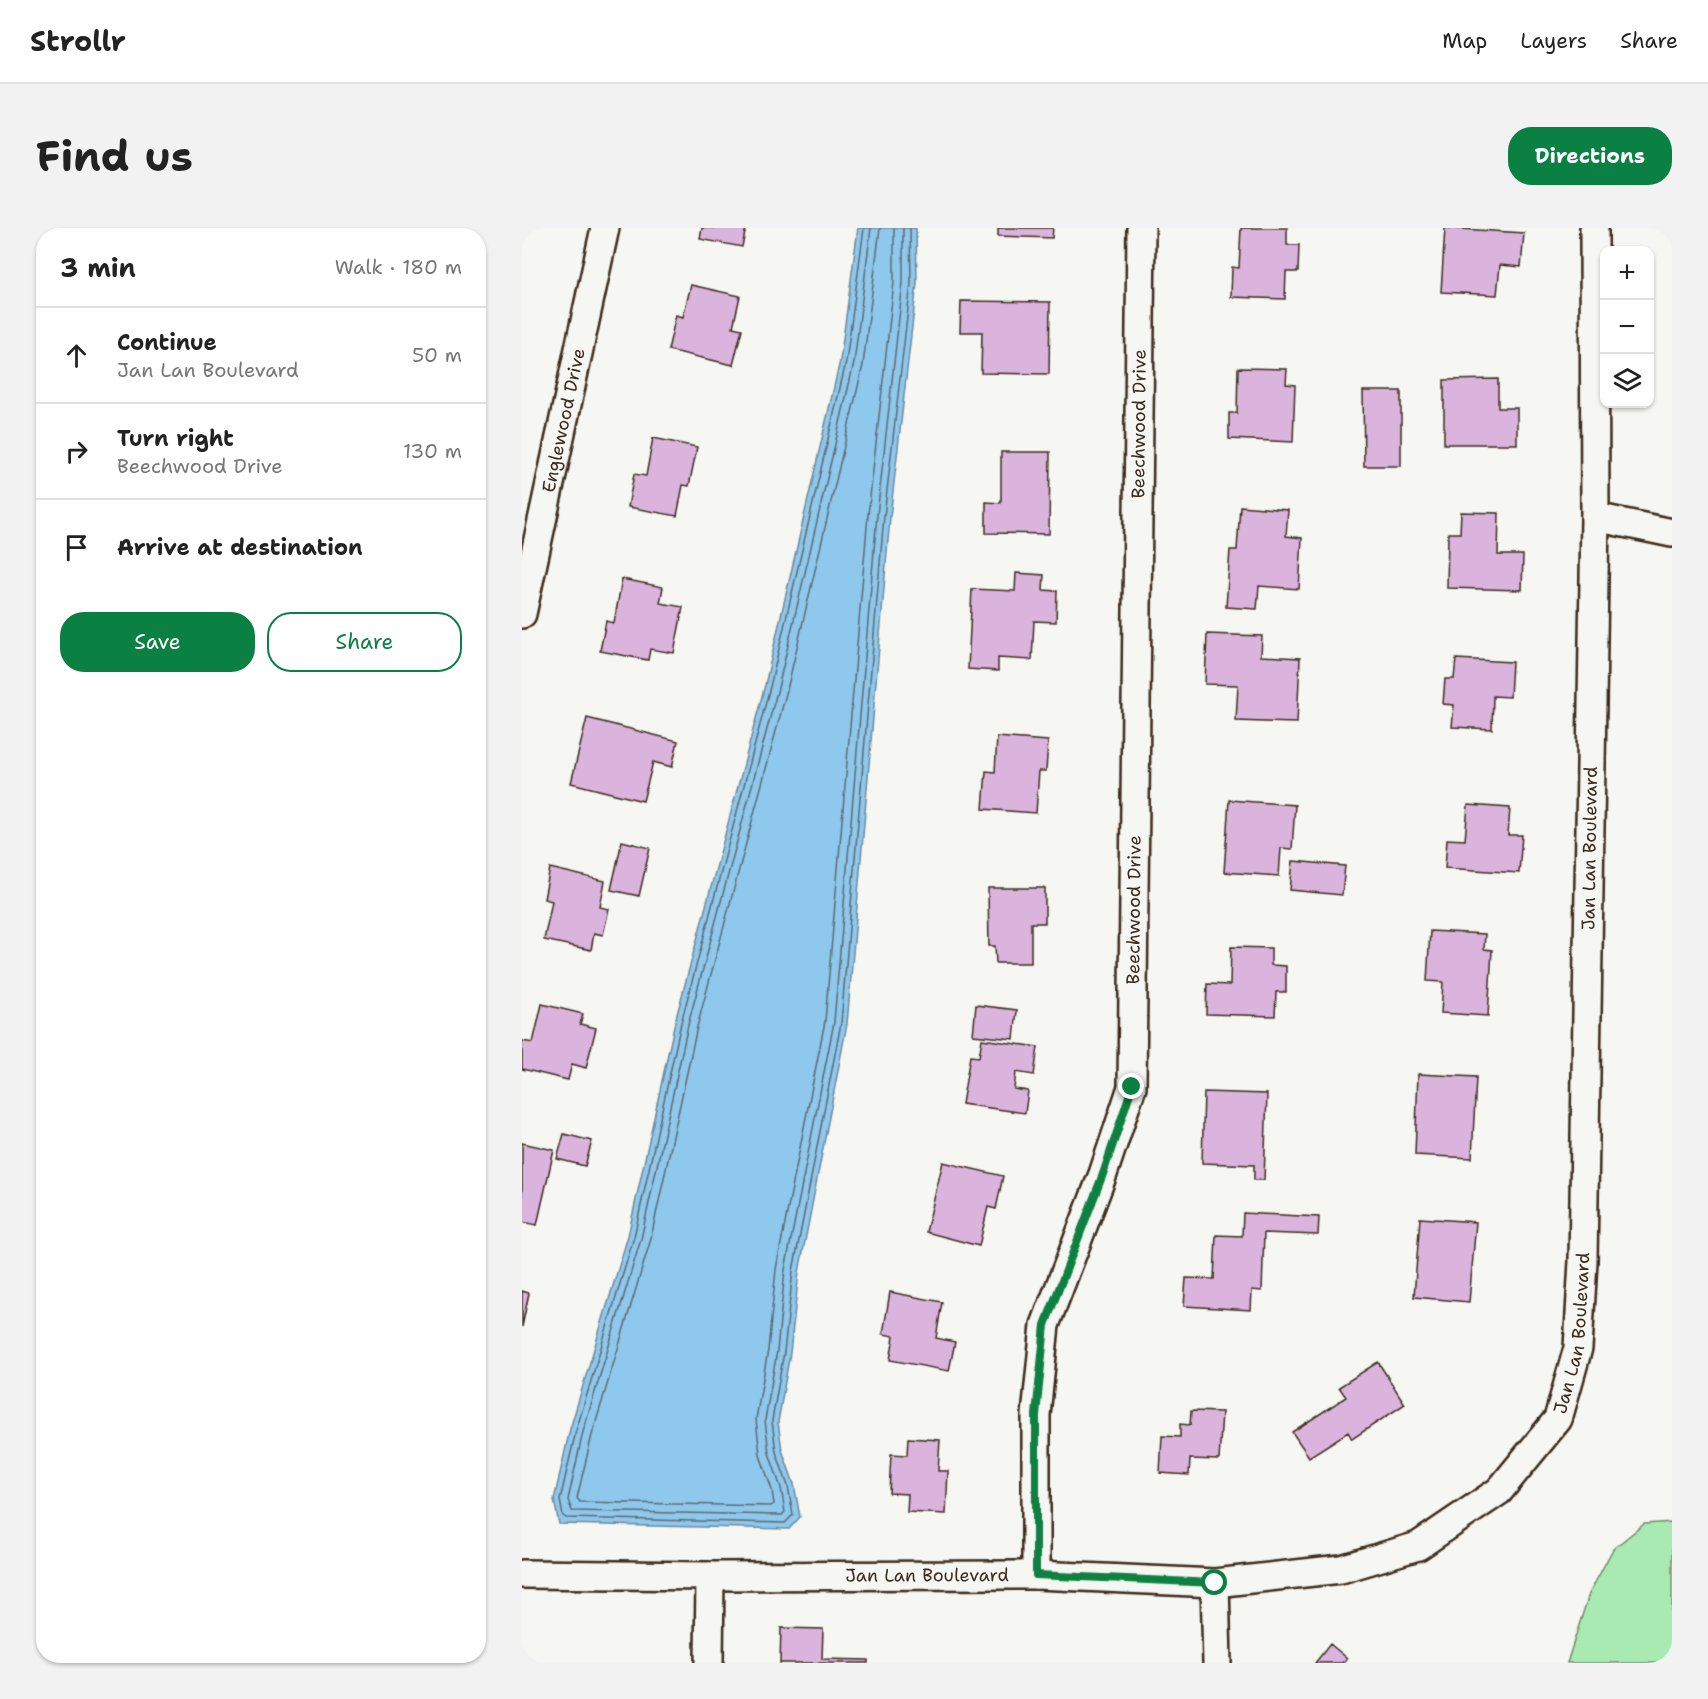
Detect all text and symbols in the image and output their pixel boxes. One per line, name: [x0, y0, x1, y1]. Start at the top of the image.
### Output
text: Strollr: [30, 22, 126, 60]
text: Map: [1442, 27, 1487, 55]
text: Layers: [1520, 27, 1587, 55]
text: Share: [1620, 27, 1678, 55]
button: Directions: [1508, 127, 1672, 185]
text: Find us: [36, 128, 193, 184]
map controls: [1600, 246, 1654, 408]
button: +: [1600, 246, 1654, 300]
text: 3 min: [60, 250, 136, 285]
text: Walk · 180 m: [335, 254, 462, 280]
button: −: [1600, 300, 1654, 354]
text: Continue: [117, 328, 217, 357]
icon: ahead: [60, 339, 93, 372]
text: 50 m: [412, 342, 462, 368]
street label: Englewood Drive: [536, 346, 591, 495]
street label: Beechwood Drive: [1126, 349, 1152, 499]
button: layers: [1600, 354, 1654, 408]
text: Jan Lan Boulevard: [117, 357, 299, 383]
text: Turn right: [117, 424, 234, 453]
icon: right: [60, 435, 93, 468]
text: 130 m: [403, 438, 462, 464]
text: Beechwood Drive: [117, 453, 283, 479]
icon: arrive: [60, 531, 93, 564]
text: Arrive at destination: [117, 533, 363, 562]
button: Save: [60, 612, 255, 672]
button: Share: [267, 612, 462, 672]
street label: Jan Lan Boulevard: [1576, 766, 1603, 930]
street label: Beechwood Drive: [1121, 835, 1147, 985]
route end: [1118, 1073, 1144, 1099]
street label: Jan Lan Boulevard: [1548, 1252, 1595, 1417]
street label: Jan Lan Boulevard: [845, 1563, 1009, 1588]
route start: [1201, 1569, 1227, 1595]

